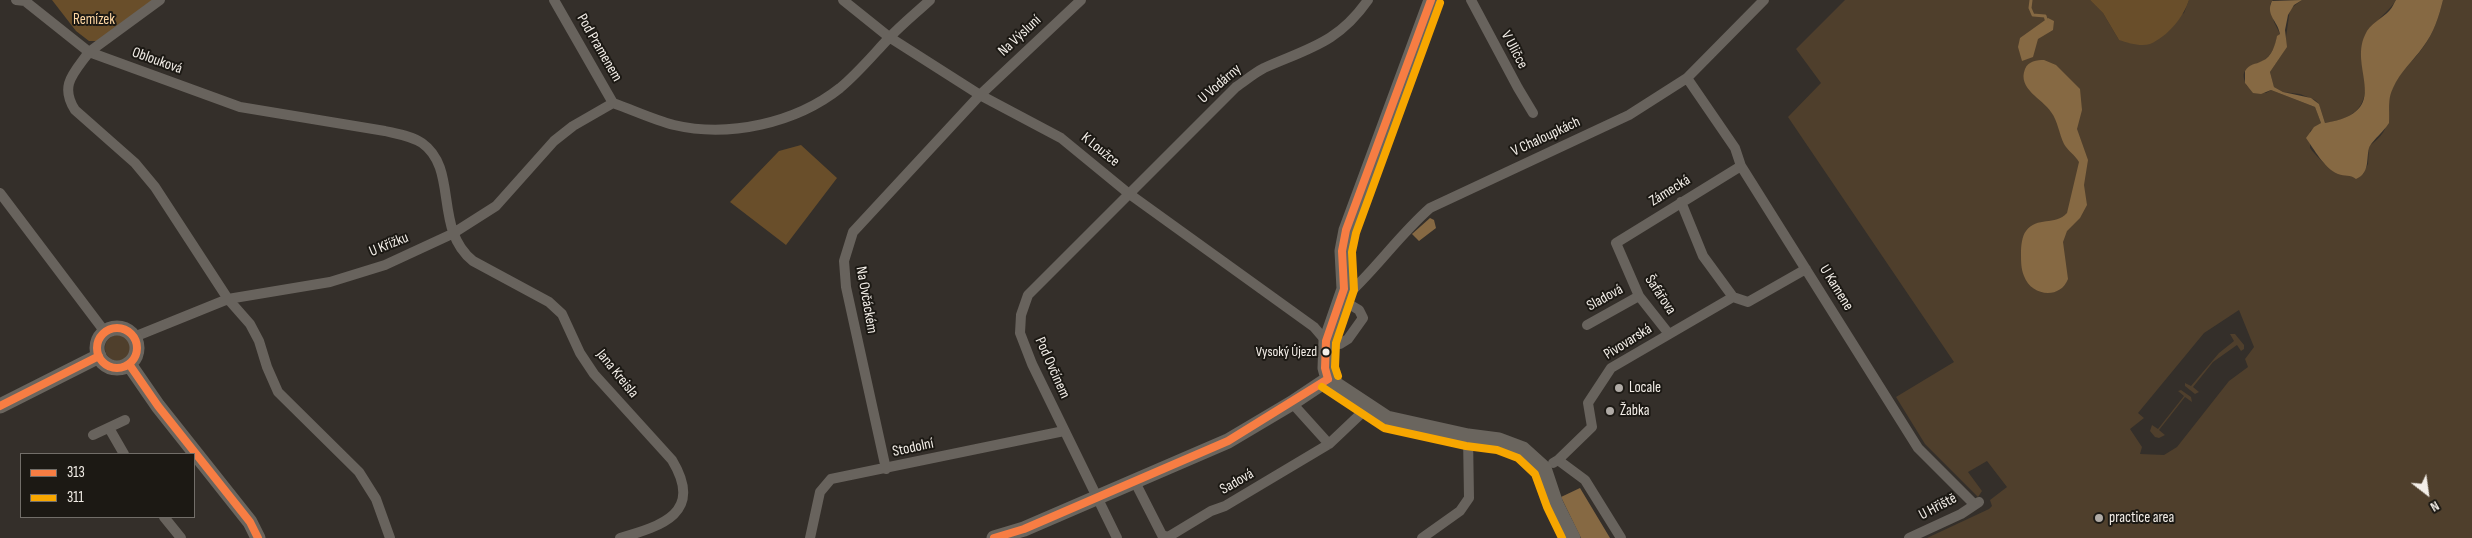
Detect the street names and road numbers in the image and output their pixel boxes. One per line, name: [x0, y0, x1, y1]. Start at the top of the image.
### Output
street label: Pod Pramenem: [572, 11, 626, 85]
street label: Na Výsluní: [995, 12, 1045, 60]
street label: V Uličce: [1497, 28, 1531, 72]
street label: Oblouková: [130, 44, 184, 78]
street label: U Vodárny: [1195, 61, 1245, 107]
street label: V Chaloupkách: [1509, 113, 1583, 161]
street label: K Loužce: [1077, 129, 1123, 171]
street label: Zámecká: [1646, 171, 1694, 211]
street label: U Křížku: [367, 229, 411, 261]
street label: U Kamene: [1815, 262, 1857, 314]
street label: Na Ovčáckém: [851, 265, 881, 335]
street label: Šafářova: [1640, 272, 1680, 318]
street label: Sladová: [1584, 281, 1626, 315]
street label: Pivovarská: [1601, 320, 1655, 364]
street label: Pod Ovčínem: [1031, 335, 1073, 401]
street label: Jana Kreisla: [592, 346, 642, 402]
street label: Stodolní: [891, 435, 935, 461]
street label: Sadová: [1217, 465, 1257, 499]
street label: U Hřiště: [1916, 490, 1960, 524]

